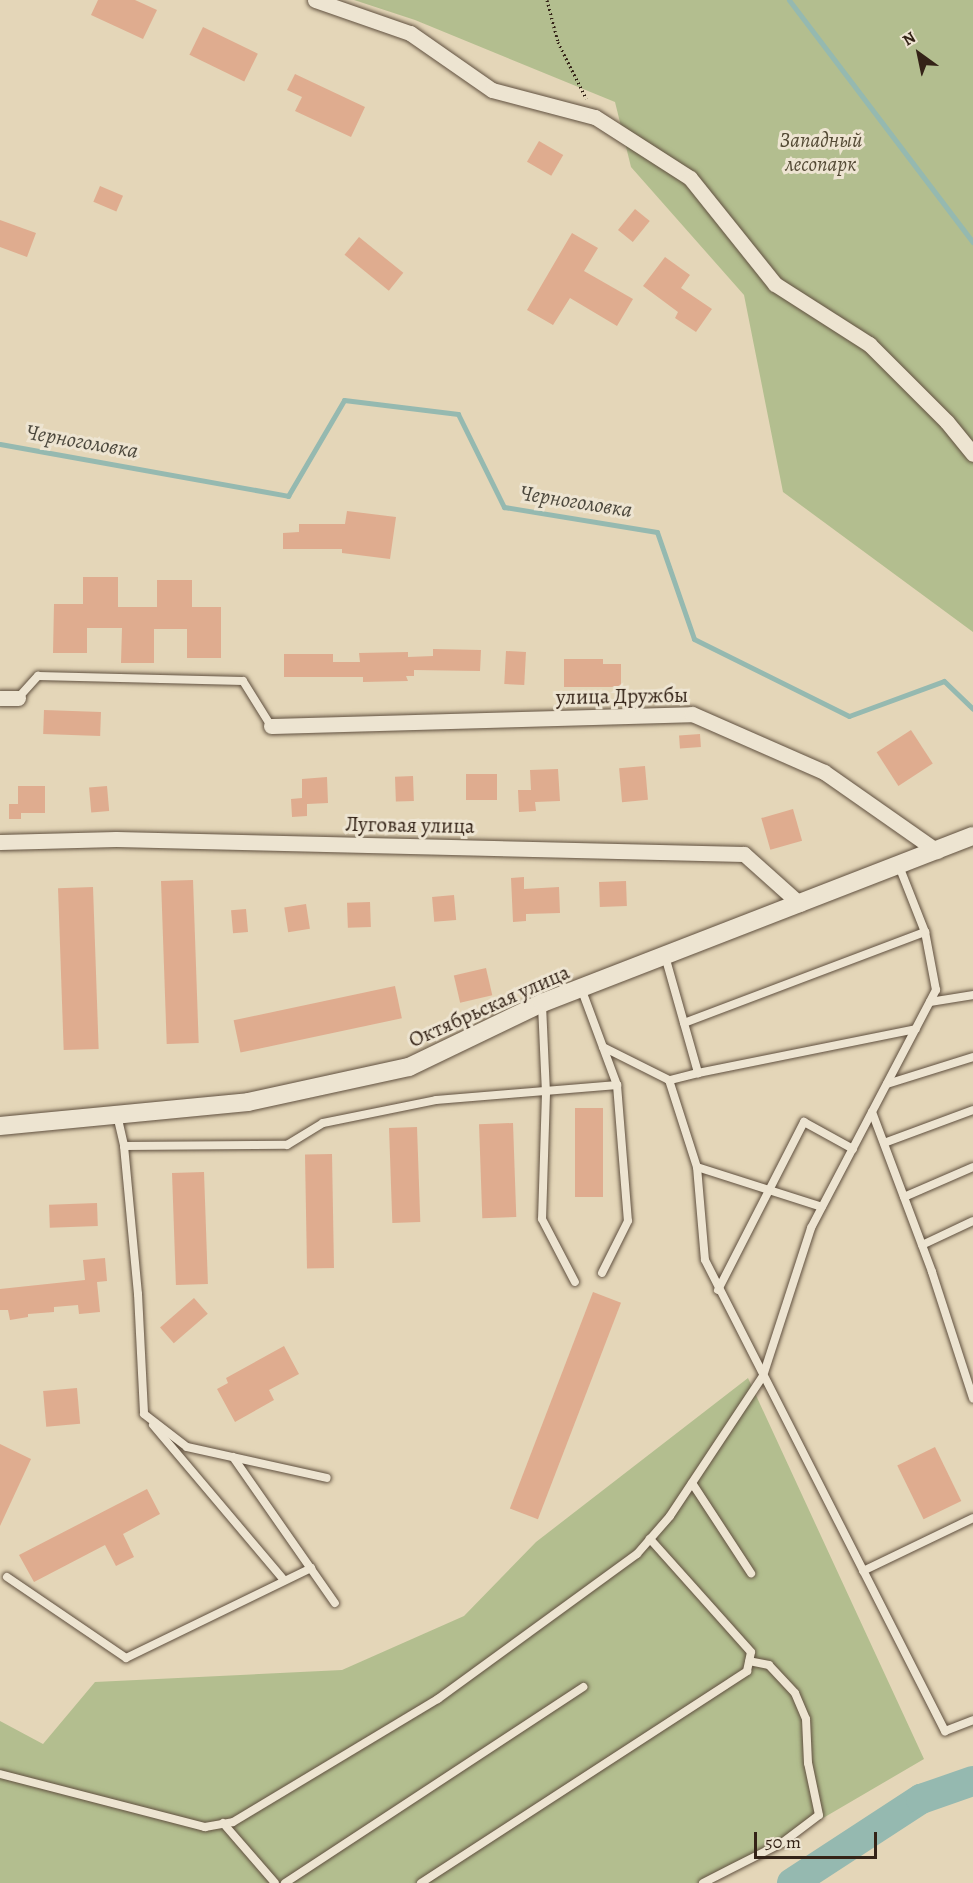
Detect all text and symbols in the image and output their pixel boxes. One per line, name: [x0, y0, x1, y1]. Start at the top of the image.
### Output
north arrow: [889, 24, 949, 84]
text: N: [898, 27, 920, 51]
park label: Западный лесопарк: [779, 127, 863, 177]
water label: Черноголовка: [24, 419, 140, 465]
water label: Черноголовка: [518, 480, 634, 524]
street label: улица Дружбы: [556, 682, 688, 710]
street label: Луговая улица: [345, 811, 475, 839]
street label: Октябрьская улица: [405, 959, 573, 1053]
scale bar: [757, 1820, 880, 1858]
text: 50 m: [765, 1830, 801, 1854]

